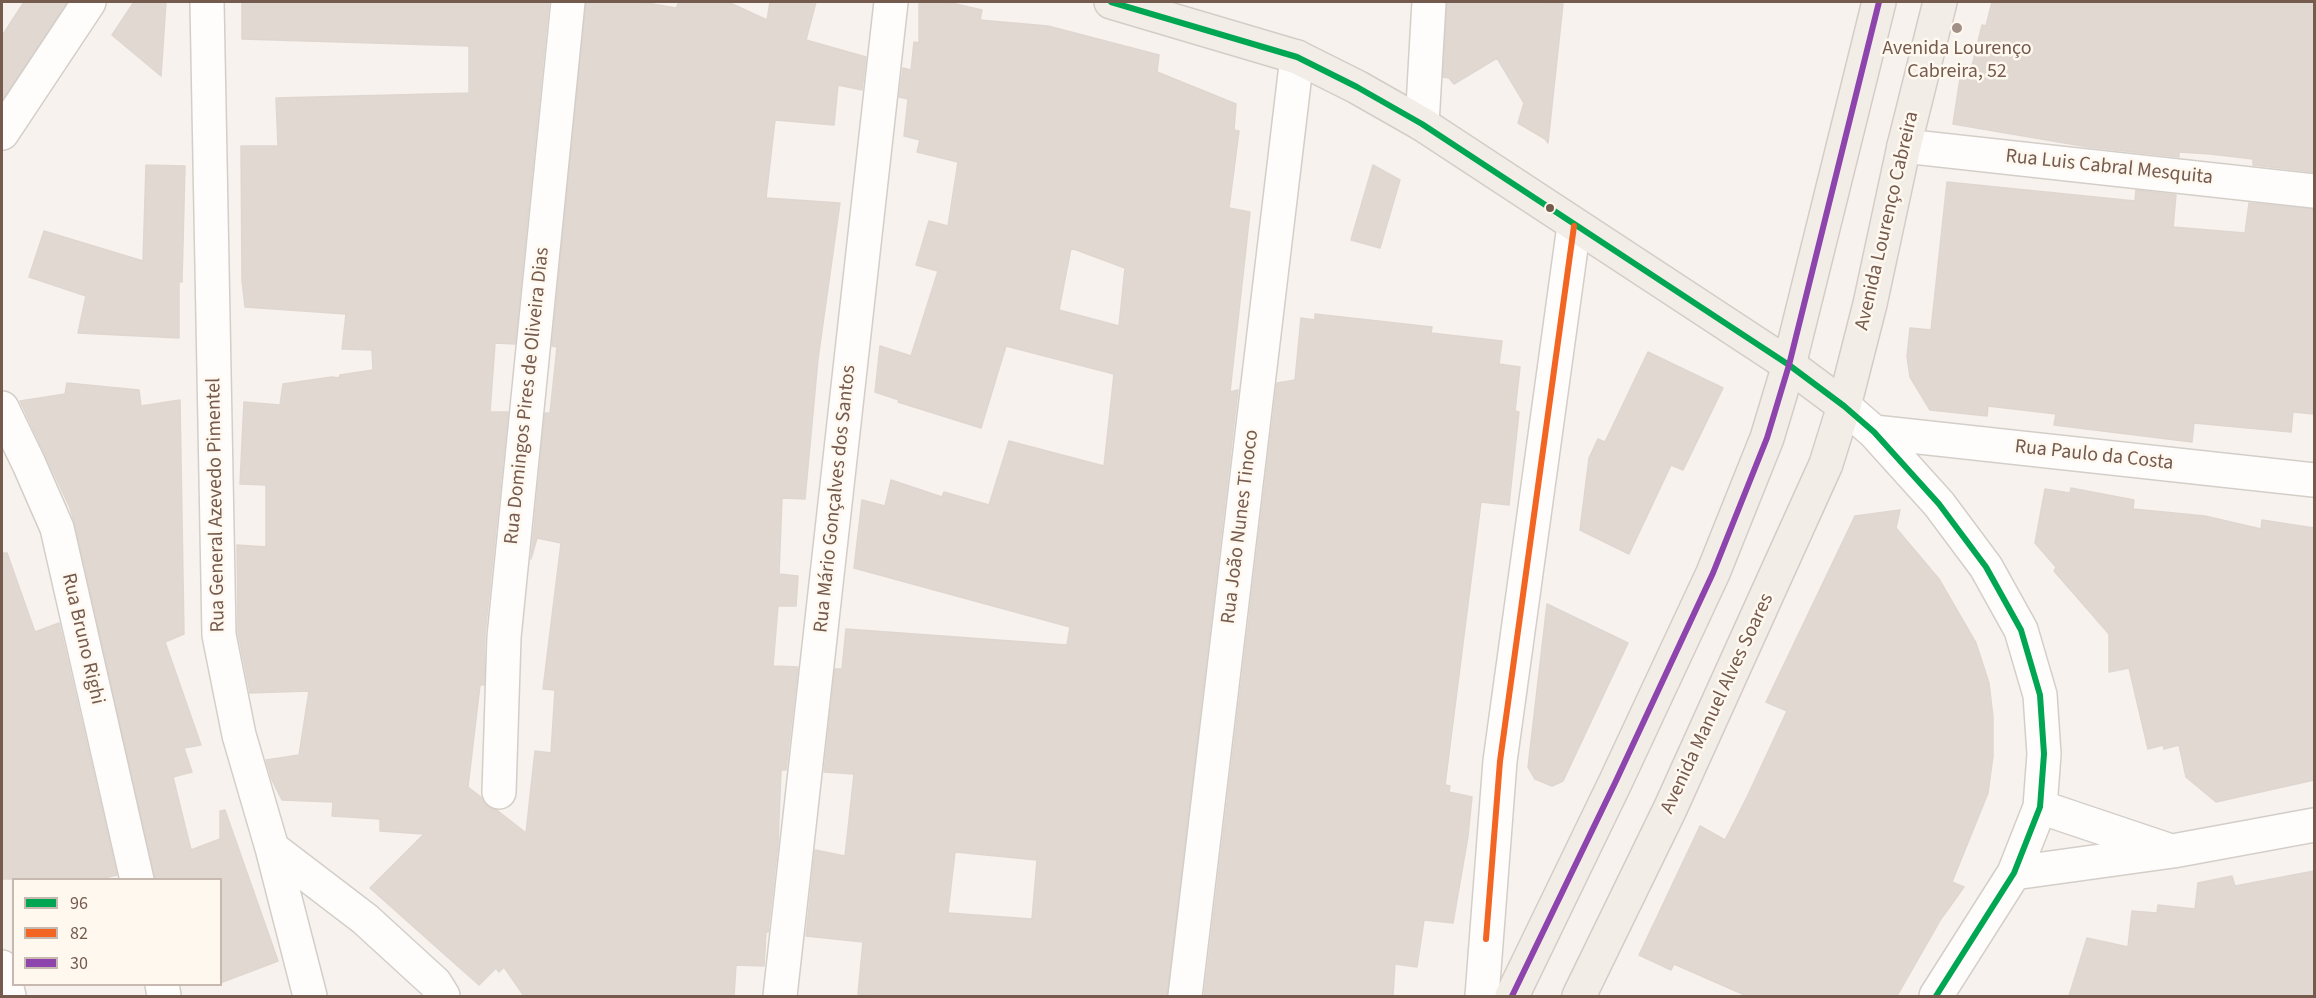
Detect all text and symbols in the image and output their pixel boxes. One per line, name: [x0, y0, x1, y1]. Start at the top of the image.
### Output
marker: Avenida Lourenço Cabreira, 52: [1950, 21, 1964, 35]
place label: Avenida Lourenço Cabreira, 52: [1882, 38, 2032, 85]
street label: Avenida Lourenço Cabreira: [1851, 109, 1925, 333]
street label: Rua Luis Cabral Mesquita: [2004, 145, 2214, 191]
unlabelled marker: [1544, 202, 1556, 214]
street label: Rua Domingos Pires de Oliveira Dias: [500, 246, 556, 546]
street label: Rua Mário Gonçalves dos Santos: [810, 364, 862, 634]
street label: Rua General Azevedo Pimentel: [203, 378, 231, 632]
street label: Rua João Nunes Tinoco: [1217, 429, 1265, 625]
street label: Rua Paulo da Costa: [2013, 436, 2175, 476]
street label: Rua Bruno Righi: [55, 571, 109, 707]
street label: Avenida Manuel Alves Soares: [1656, 590, 1780, 818]
legend: [12, 878, 222, 986]
text: 96: [70, 891, 88, 916]
text: 82: [70, 921, 88, 946]
text: 30: [70, 951, 88, 976]

